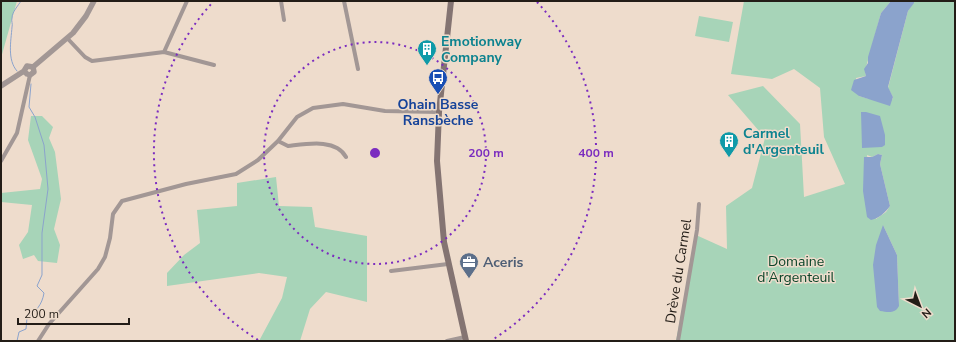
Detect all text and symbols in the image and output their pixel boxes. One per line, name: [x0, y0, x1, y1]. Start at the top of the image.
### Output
place label: Emotionway Company: [441, 32, 522, 67]
building icon: Emotionway Company: [416, 38, 438, 66]
bus stop icon: Ohain Basse Ransbèche: [427, 67, 449, 95]
place label: Ohain Basse Ransbèche: [398, 95, 479, 130]
place label: Carmel d'Argenteuil: [743, 124, 824, 159]
building icon: Carmel d'Argenteuil: [718, 130, 740, 158]
text: 200 m: [468, 145, 504, 161]
text: 400 m: [578, 145, 614, 161]
centre of rings: [368, 146, 382, 160]
street label: Drève du Carmel: [661, 217, 696, 325]
office icon: Aceris: [458, 251, 480, 279]
park label: Domaine d'Argenteuil: [757, 252, 836, 287]
place label: Aceris: [483, 253, 523, 272]
north arrow: [900, 286, 940, 326]
scale bar: [18, 300, 129, 326]
text: N: [918, 305, 934, 321]
text: 200 m: [24, 306, 59, 322]

